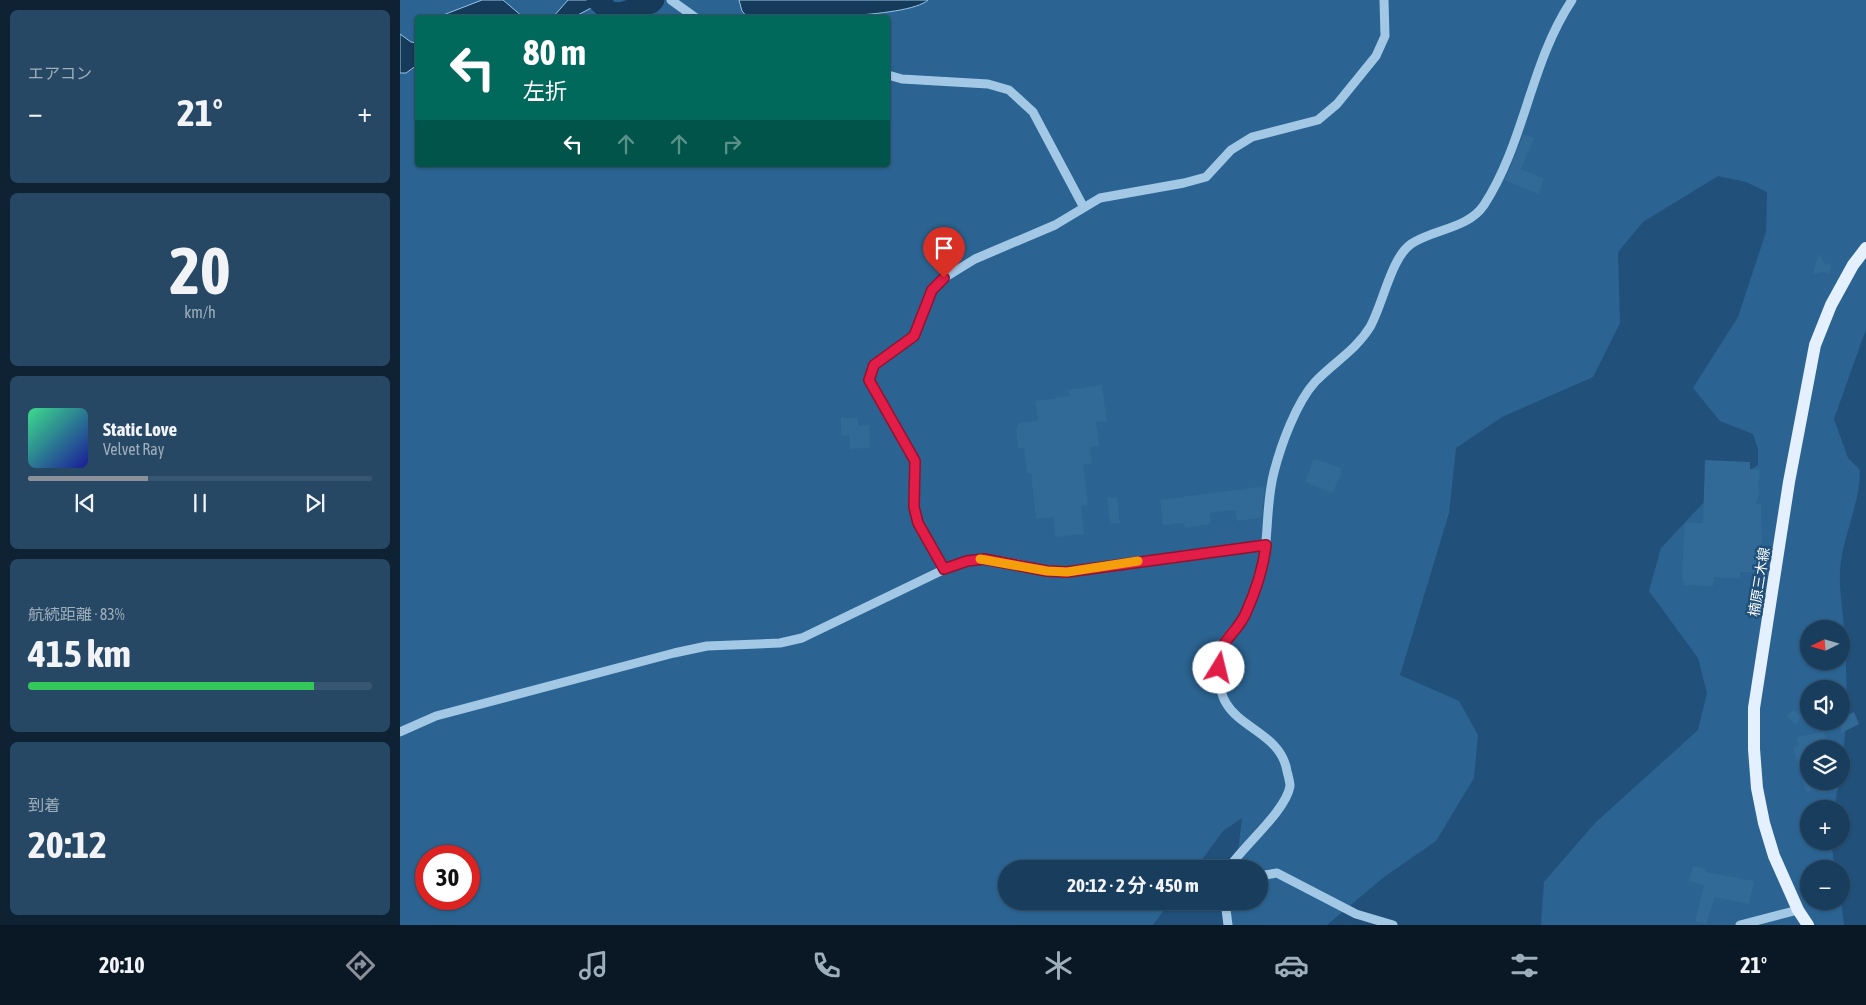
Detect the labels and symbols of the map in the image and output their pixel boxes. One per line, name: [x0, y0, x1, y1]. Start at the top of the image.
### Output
pin: [923, 227, 965, 278]
street label: 楠原三木線: [1746, 546, 1772, 618]
north arrow: [1800, 620, 1850, 670]
position arrow: [1192, 641, 1244, 693]
speed limit sign: 30: [415, 845, 480, 910]

